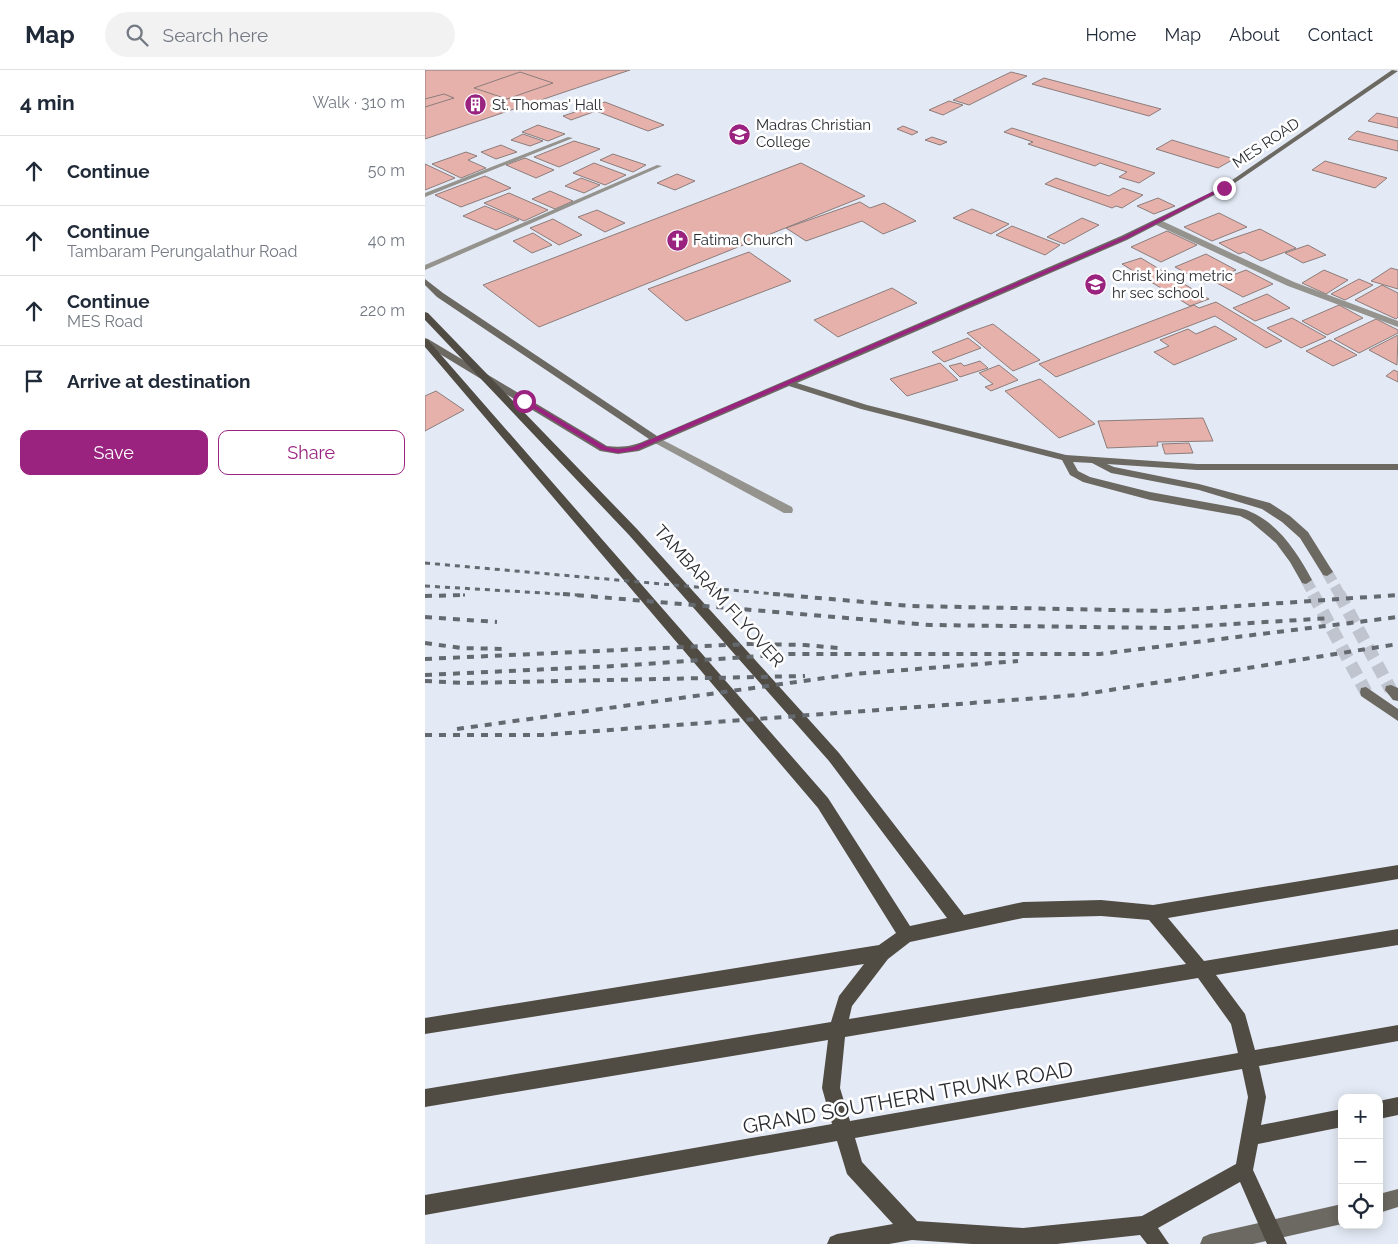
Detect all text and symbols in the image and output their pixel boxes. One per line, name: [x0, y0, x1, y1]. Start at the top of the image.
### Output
search box: [105, 12, 455, 57]
text: Map: [25, 20, 75, 49]
icon: search: [123, 21, 151, 49]
text: Search here: [163, 24, 268, 46]
text: Home: [1085, 24, 1136, 45]
text: Map: [1164, 24, 1201, 45]
text: About: [1229, 24, 1280, 45]
text: Contact: [1308, 24, 1373, 45]
text: 4 min: [20, 90, 75, 115]
text: Walk · 310 m: [312, 93, 405, 112]
building icon: St. Thomas' Hall: [464, 93, 488, 117]
place label: St. Thomas' Hall: [492, 96, 603, 114]
street label: MES ROAD: [1229, 114, 1303, 172]
place label: Madras Christian College: [756, 116, 871, 151]
school or university icon: Madras Christian College: [728, 122, 752, 146]
icon: ahead: [20, 157, 48, 185]
text: Continue: [67, 160, 150, 182]
text: 50 m: [368, 161, 405, 180]
route end: [1213, 177, 1236, 200]
text: Continue: [67, 220, 150, 242]
icon: ahead: [20, 227, 48, 255]
church icon: Fatima Church: [665, 228, 689, 252]
text: 40 m: [368, 231, 405, 250]
place label: Fatima Church: [693, 231, 793, 249]
text: Tambaram Perungalathur Road: [67, 242, 297, 261]
place label: Christ king metric hr sec school: [1112, 267, 1233, 302]
school or university icon: Christ king metric hr sec school: [1084, 273, 1108, 297]
text: Continue: [67, 290, 150, 312]
icon: ahead: [20, 297, 48, 325]
text: 220 m: [360, 301, 405, 320]
text: MES Road: [67, 312, 143, 331]
icon: arrive: [20, 367, 48, 395]
text: Arrive at destination: [67, 370, 251, 392]
route start: [513, 390, 536, 413]
button: Save: [20, 430, 208, 475]
button: Share: [218, 430, 405, 475]
street label: TAMBARAM FLYOVER: [650, 520, 789, 671]
street label: GRAND SOUTHERN TRUNK ROAD: [741, 1056, 1075, 1139]
map controls: [1338, 1094, 1383, 1229]
button: +: [1338, 1094, 1383, 1139]
button: −: [1338, 1139, 1383, 1184]
button: locate: [1338, 1184, 1383, 1229]

